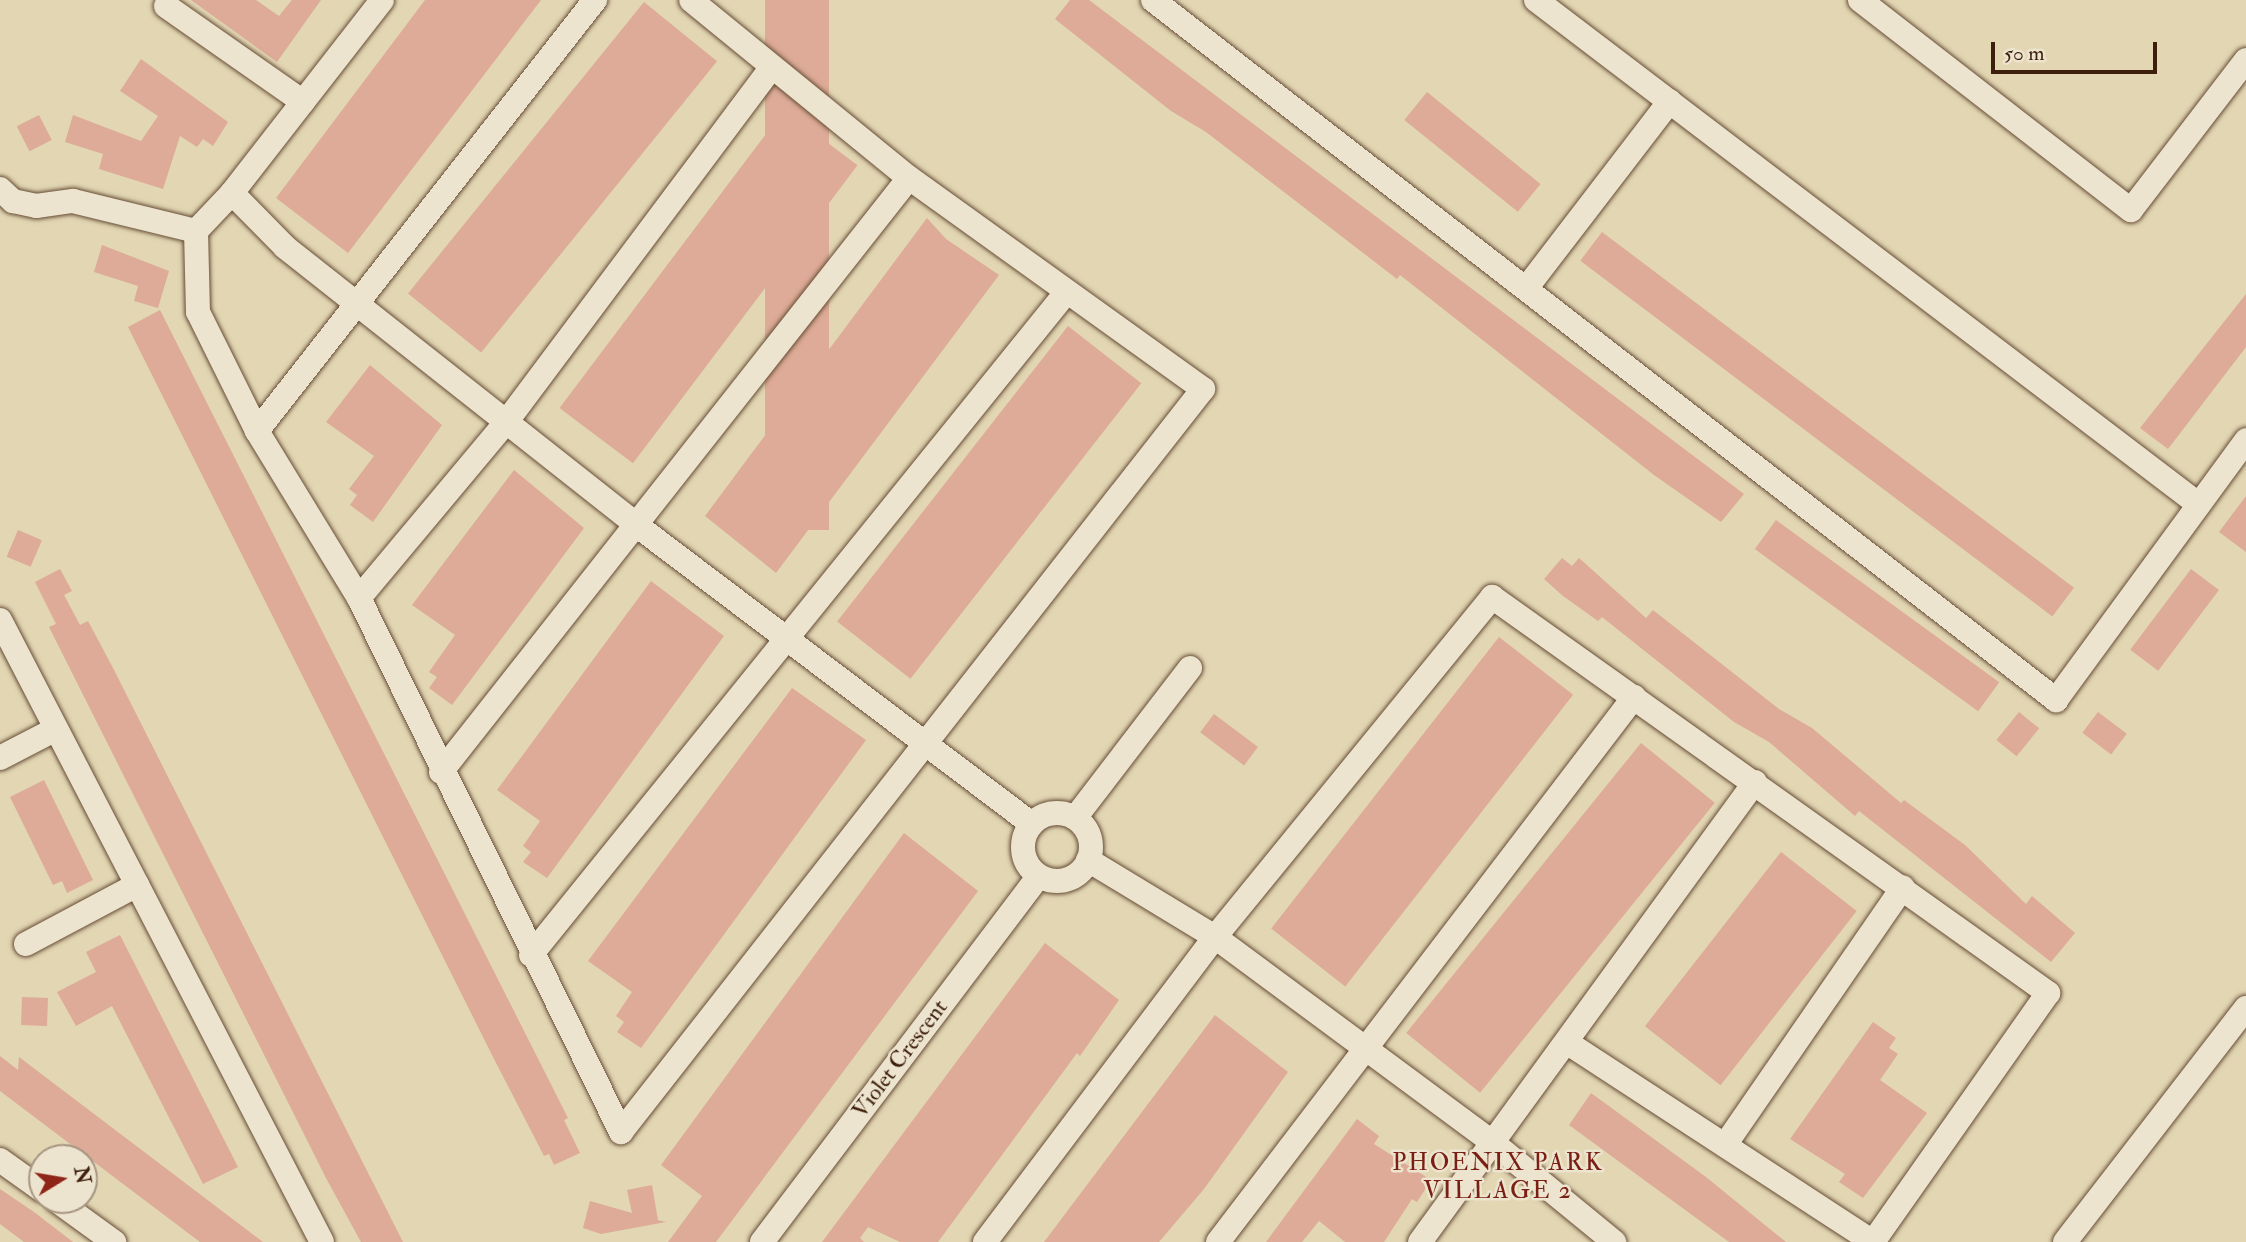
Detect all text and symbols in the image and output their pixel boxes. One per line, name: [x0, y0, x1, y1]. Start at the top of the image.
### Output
scale bar: [1994, 28, 2160, 72]
text: 50 m: [2004, 40, 2045, 67]
street label: Violet Crescent: [846, 994, 954, 1124]
north arrow: [28, 1144, 98, 1214]
district label: PHOENIX PARK VILLAGE 2: [1394, 1149, 1602, 1205]
text: N: [68, 1165, 95, 1186]

